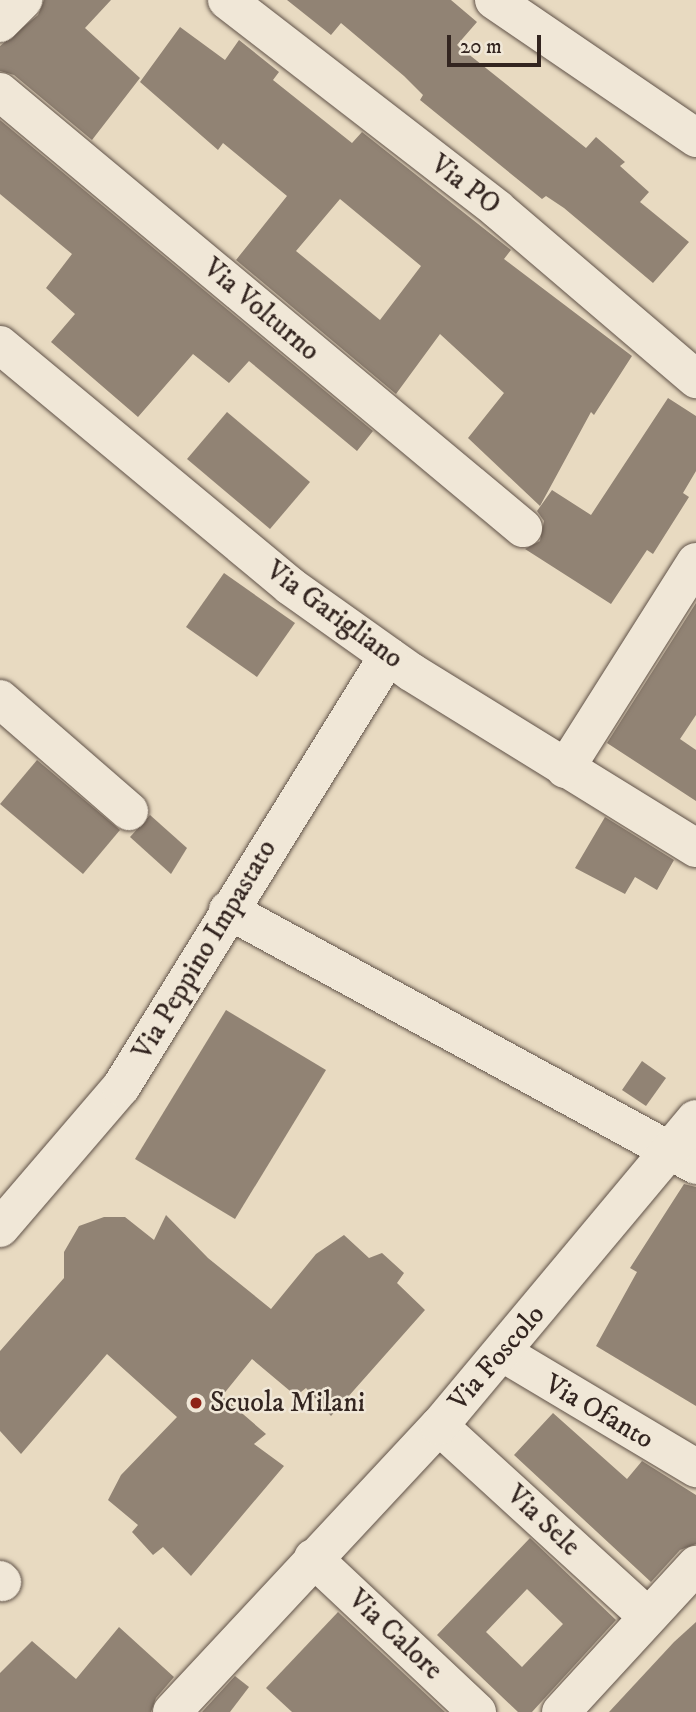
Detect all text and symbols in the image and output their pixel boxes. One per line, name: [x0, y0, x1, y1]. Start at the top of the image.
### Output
scale bar: [451, 21, 546, 65]
text: 20 m: [460, 34, 502, 60]
street label: Via PO: [423, 148, 507, 222]
street label: Via Volturno: [196, 252, 326, 368]
street label: Via Garigliano: [259, 554, 409, 676]
street label: Via Peppino Impastato: [126, 834, 284, 1066]
street label: Via Foscolo: [442, 1298, 552, 1418]
street label: Via Ofanto: [538, 1367, 660, 1457]
place label: Scuola Milani: [210, 1386, 365, 1420]
marker: Scuola Milani: [188, 1395, 204, 1411]
street label: Via Sele: [499, 1478, 587, 1564]
street label: Via Calore: [341, 1583, 449, 1687]

